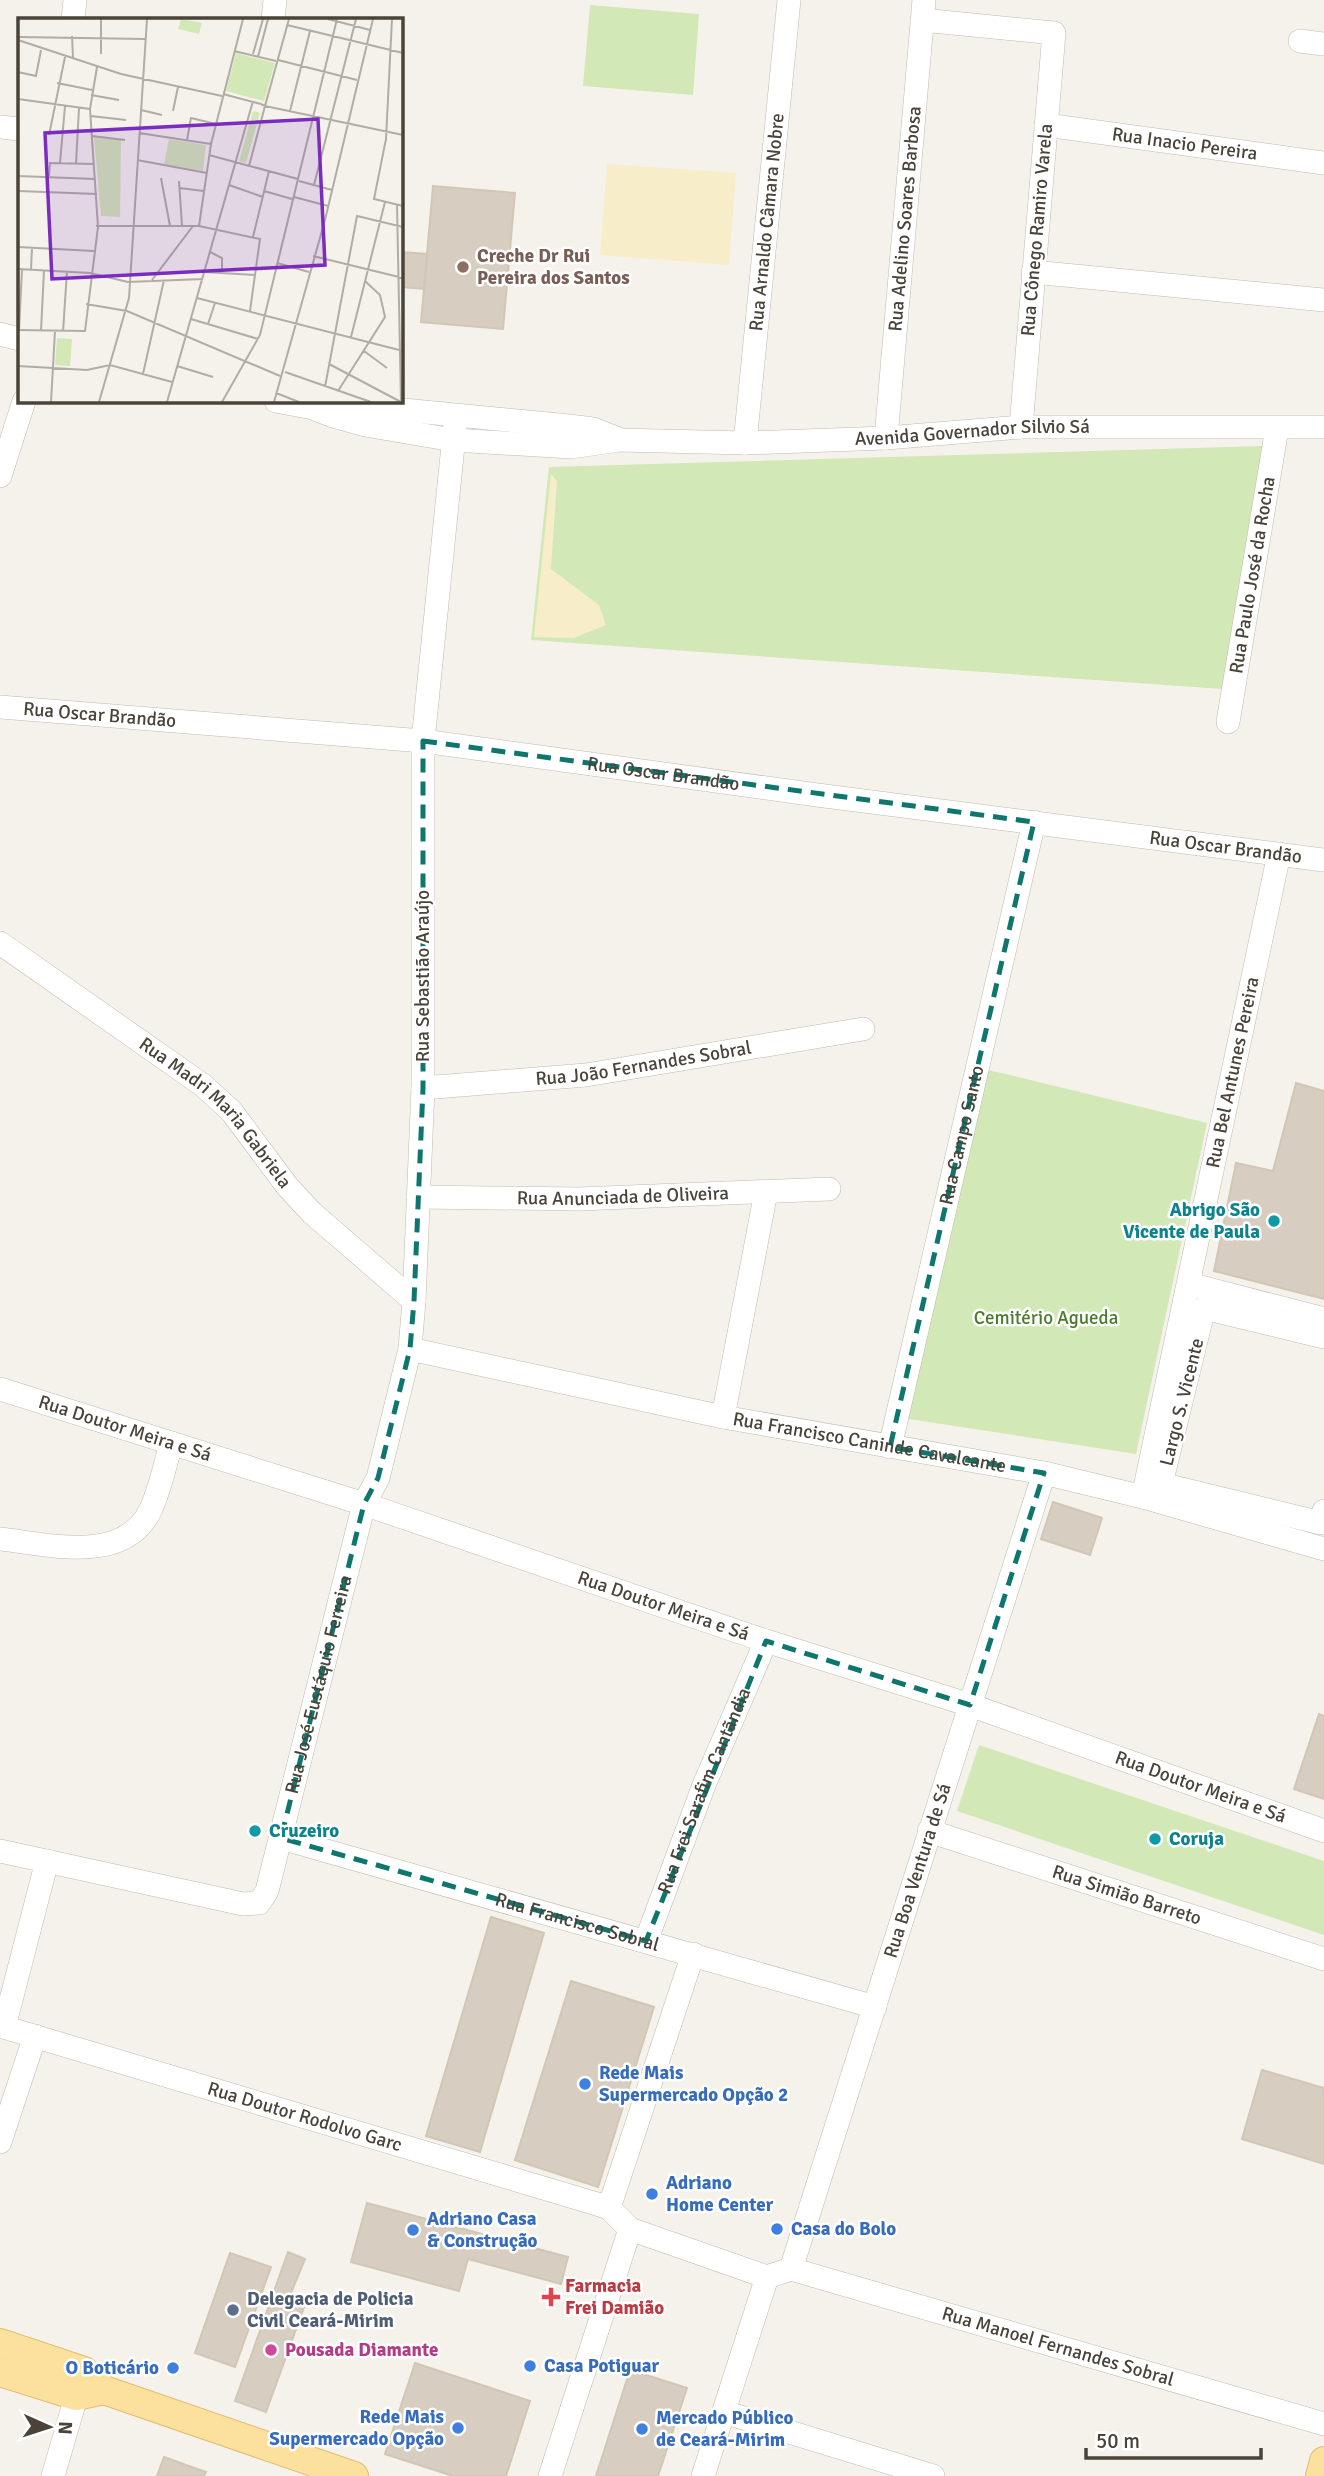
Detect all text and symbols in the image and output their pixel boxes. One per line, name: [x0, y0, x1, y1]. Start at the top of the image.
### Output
inset map: [18, 18, 402, 402]
street label: Rua Adelino Soares Barbosa: [883, 105, 927, 333]
street label: Rua Arnaldo Câmara Nobre: [744, 112, 790, 332]
street label: Rua Inacio Pereira: [1110, 122, 1259, 166]
street label: Rua Cônego Ramiro Varela: [1016, 123, 1058, 337]
place label: Creche Dr Rui Pereira dos Santos: [477, 244, 630, 290]
marker: Creche Dr Rui Pereira dos Santos: [455, 259, 471, 275]
street label: Avenida Governador Silvio Sá: [854, 415, 1090, 451]
street label: Rua Paulo José da Rocha: [1224, 475, 1281, 675]
street label: Rua Oscar Brandão: [22, 697, 177, 733]
street label: Rua Oscar Brandão: [586, 752, 741, 796]
street label: Rua Oscar Brandão: [1148, 826, 1303, 869]
street label: Rua Sebastião Araújo: [411, 890, 435, 1062]
street label: Rua Bel Antunes Pereira: [1201, 974, 1265, 1170]
street label: Rua Madri Maria Gabriela: [134, 1032, 297, 1193]
street label: Rua João Fernandes Sobral: [535, 1036, 753, 1091]
street label: Rua Campo Santo: [934, 1063, 990, 1207]
street label: Rua Anunciada de Oliveira: [517, 1181, 729, 1211]
place label: Abrigo São Vicente de Paula: [1123, 1198, 1260, 1244]
marker: Abrigo São Vicente de Paula: [1266, 1213, 1282, 1229]
park label: Cemitério Agueda: [974, 1306, 1118, 1330]
street label: Largo S. Vicente: [1155, 1336, 1209, 1468]
street label: Rua Doutor Meira e Sá: [35, 1390, 214, 1467]
street label: Rua Francisco Caninde Cavalcante: [731, 1407, 1008, 1478]
street label: Rua Doutor Meira e Sá: [574, 1566, 752, 1646]
street label: Rua José Eustáquio Ferreira: [280, 1573, 358, 1796]
street label: Rua Frei Sarafim Cantãndia: [652, 1684, 756, 1897]
street label: Rua Doutor Meira e Sá: [1112, 1746, 1289, 1829]
street label: Rua Boa Ventura de Sá: [879, 1780, 957, 1961]
place label: Cruzeiro: [269, 1819, 339, 1843]
marker: Cruzeiro: [247, 1823, 263, 1839]
place label: Coruja: [1169, 1827, 1224, 1851]
marker: Coruja: [1147, 1831, 1163, 1847]
street label: Rua Simião Barreto: [1049, 1860, 1205, 1931]
street label: Rua Francisco Sobral: [492, 1888, 662, 1957]
place label: Rede Mais Supermercado Opção 2: [599, 2061, 788, 2107]
marker: Rede Mais Supermercado Opção 2: [577, 2076, 593, 2092]
street label: Rua Doutor Rodolvo Garc: [205, 2077, 405, 2157]
place label: Adriano Home Center: [666, 2171, 774, 2217]
marker: Adriano Home Center: [644, 2186, 660, 2202]
place label: Adriano Casa & Construção: [427, 2207, 538, 2253]
place label: Casa do Bolo: [791, 2217, 896, 2241]
marker: Casa do Bolo: [769, 2221, 785, 2237]
marker: Adriano Casa & Construção: [405, 2222, 421, 2238]
place label: Farmacia Frei Damião: [565, 2274, 664, 2320]
place label: Delegacia de Policia Civil Ceará-Mirim: [247, 2287, 414, 2333]
marker: Farmacia Frei Damião: [543, 2289, 559, 2305]
street label: Rua Manoel Fernandes Sobral: [939, 2301, 1177, 2392]
marker: Delegacia de Policia Civil Ceará-Mirim: [225, 2302, 241, 2318]
place label: Pousada Diamante: [285, 2338, 438, 2362]
marker: Pousada Diamante: [263, 2342, 279, 2358]
place label: Casa Potiguar: [544, 2354, 659, 2378]
place label: O Boticário: [66, 2356, 159, 2380]
marker: Casa Potiguar: [522, 2358, 538, 2374]
marker: O Boticário: [165, 2360, 181, 2376]
north arrow: [14, 2392, 84, 2462]
place label: Rede Mais Supermercado Opção: [269, 2405, 444, 2451]
place label: Mercado Público de Ceará-Mirim: [656, 2406, 793, 2452]
scale bar: [1086, 2416, 1261, 2460]
marker: Rede Mais Supermercado Opção: [450, 2420, 466, 2436]
text: N: [53, 2421, 77, 2435]
marker: Mercado Público de Ceará-Mirim: [634, 2421, 650, 2437]
text: 50 m: [1096, 2428, 1140, 2454]

